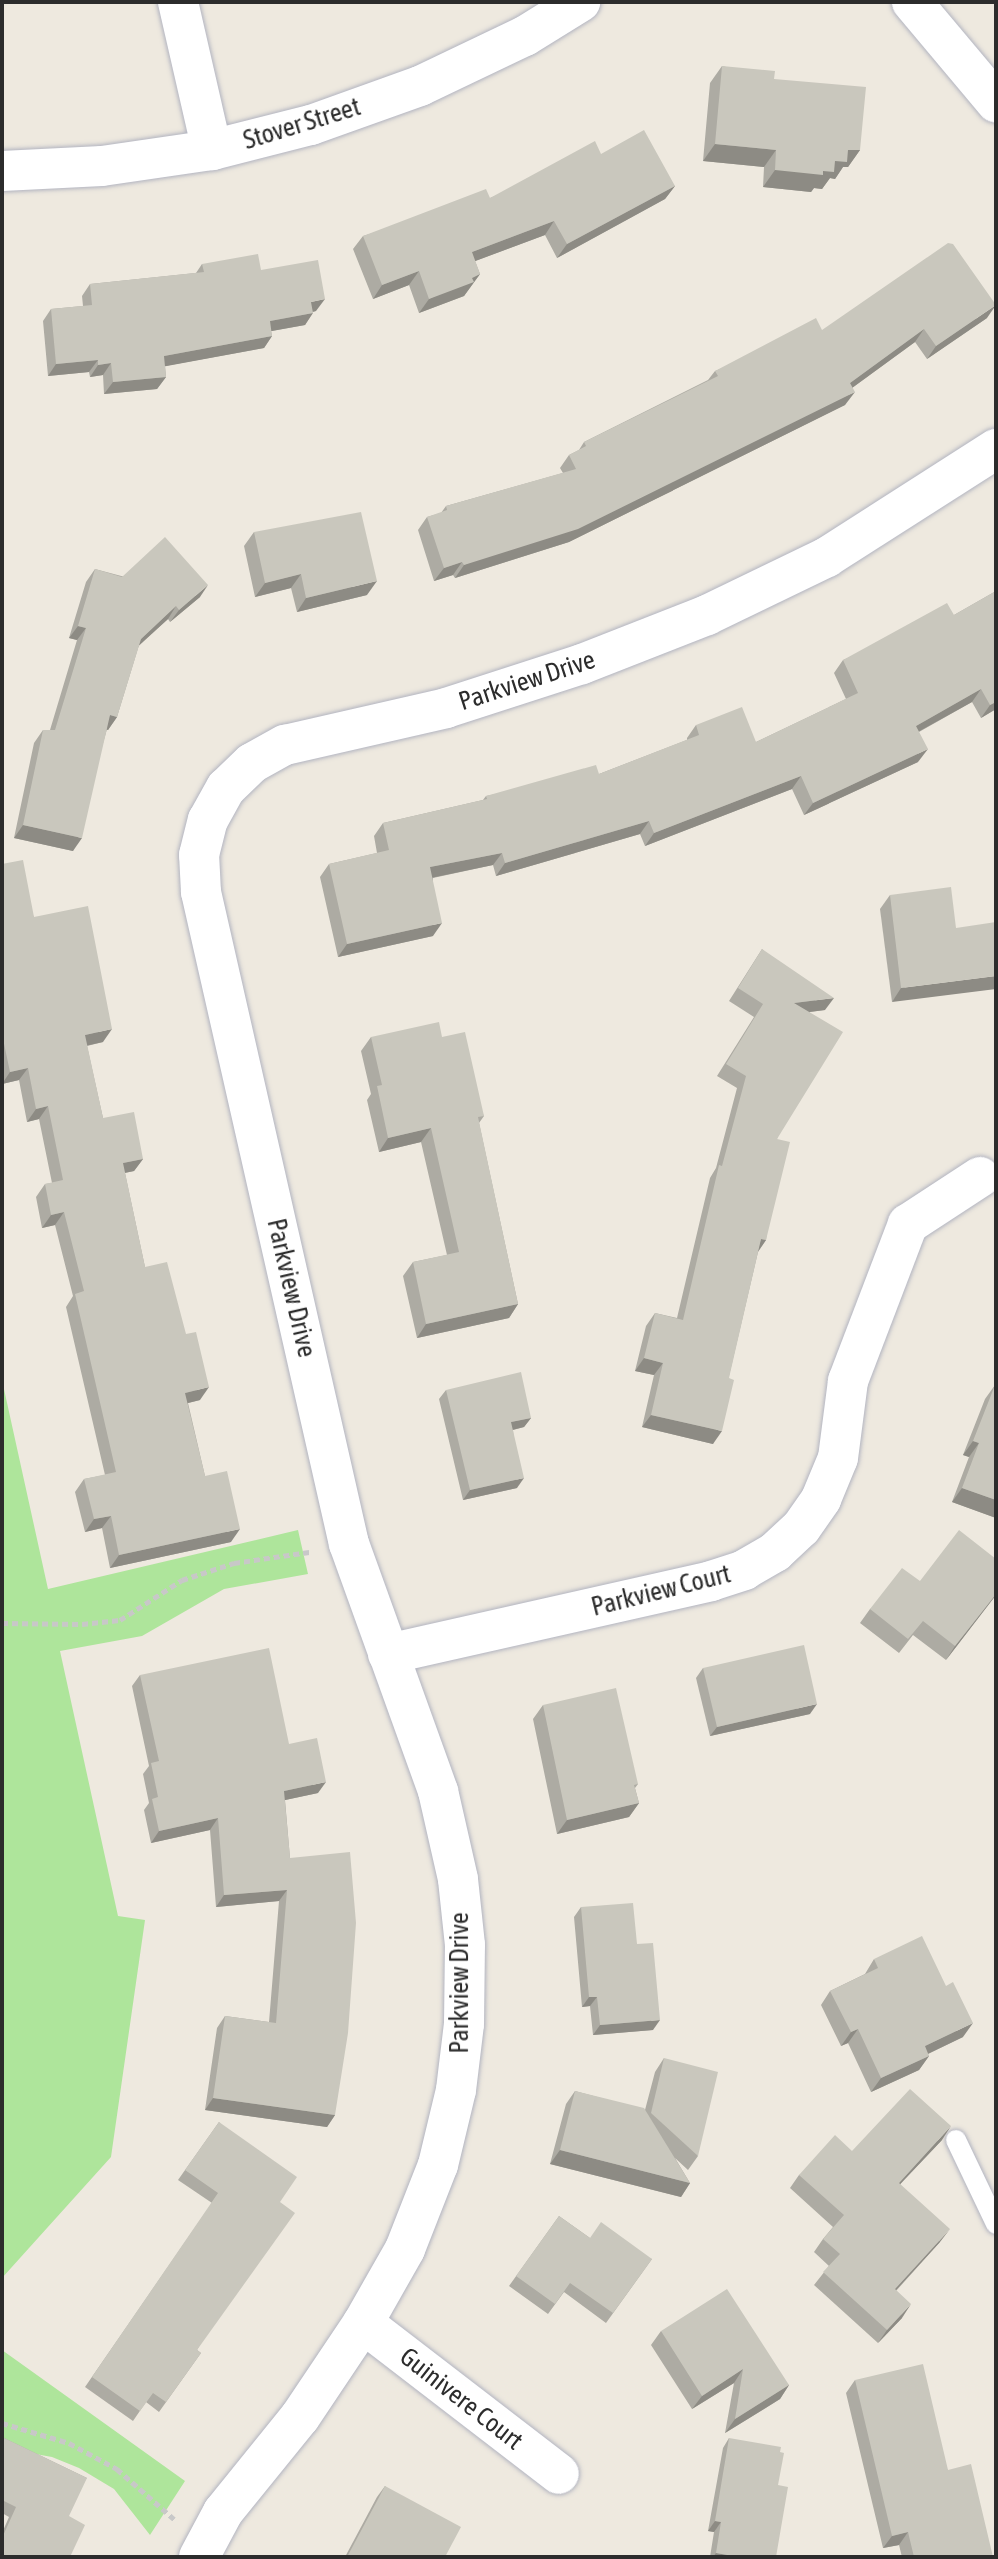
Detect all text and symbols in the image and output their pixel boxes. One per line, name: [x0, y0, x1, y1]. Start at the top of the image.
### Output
street label: Stover Street: [240, 91, 364, 157]
street label: Parkview Drive: [455, 644, 599, 718]
street label: Parkview Drive: [260, 1216, 322, 1360]
street label: Parkview Court: [588, 1559, 734, 1623]
street label: Parkview Drive: [444, 1912, 476, 2054]
street label: Guinivere Court: [393, 2341, 529, 2457]

